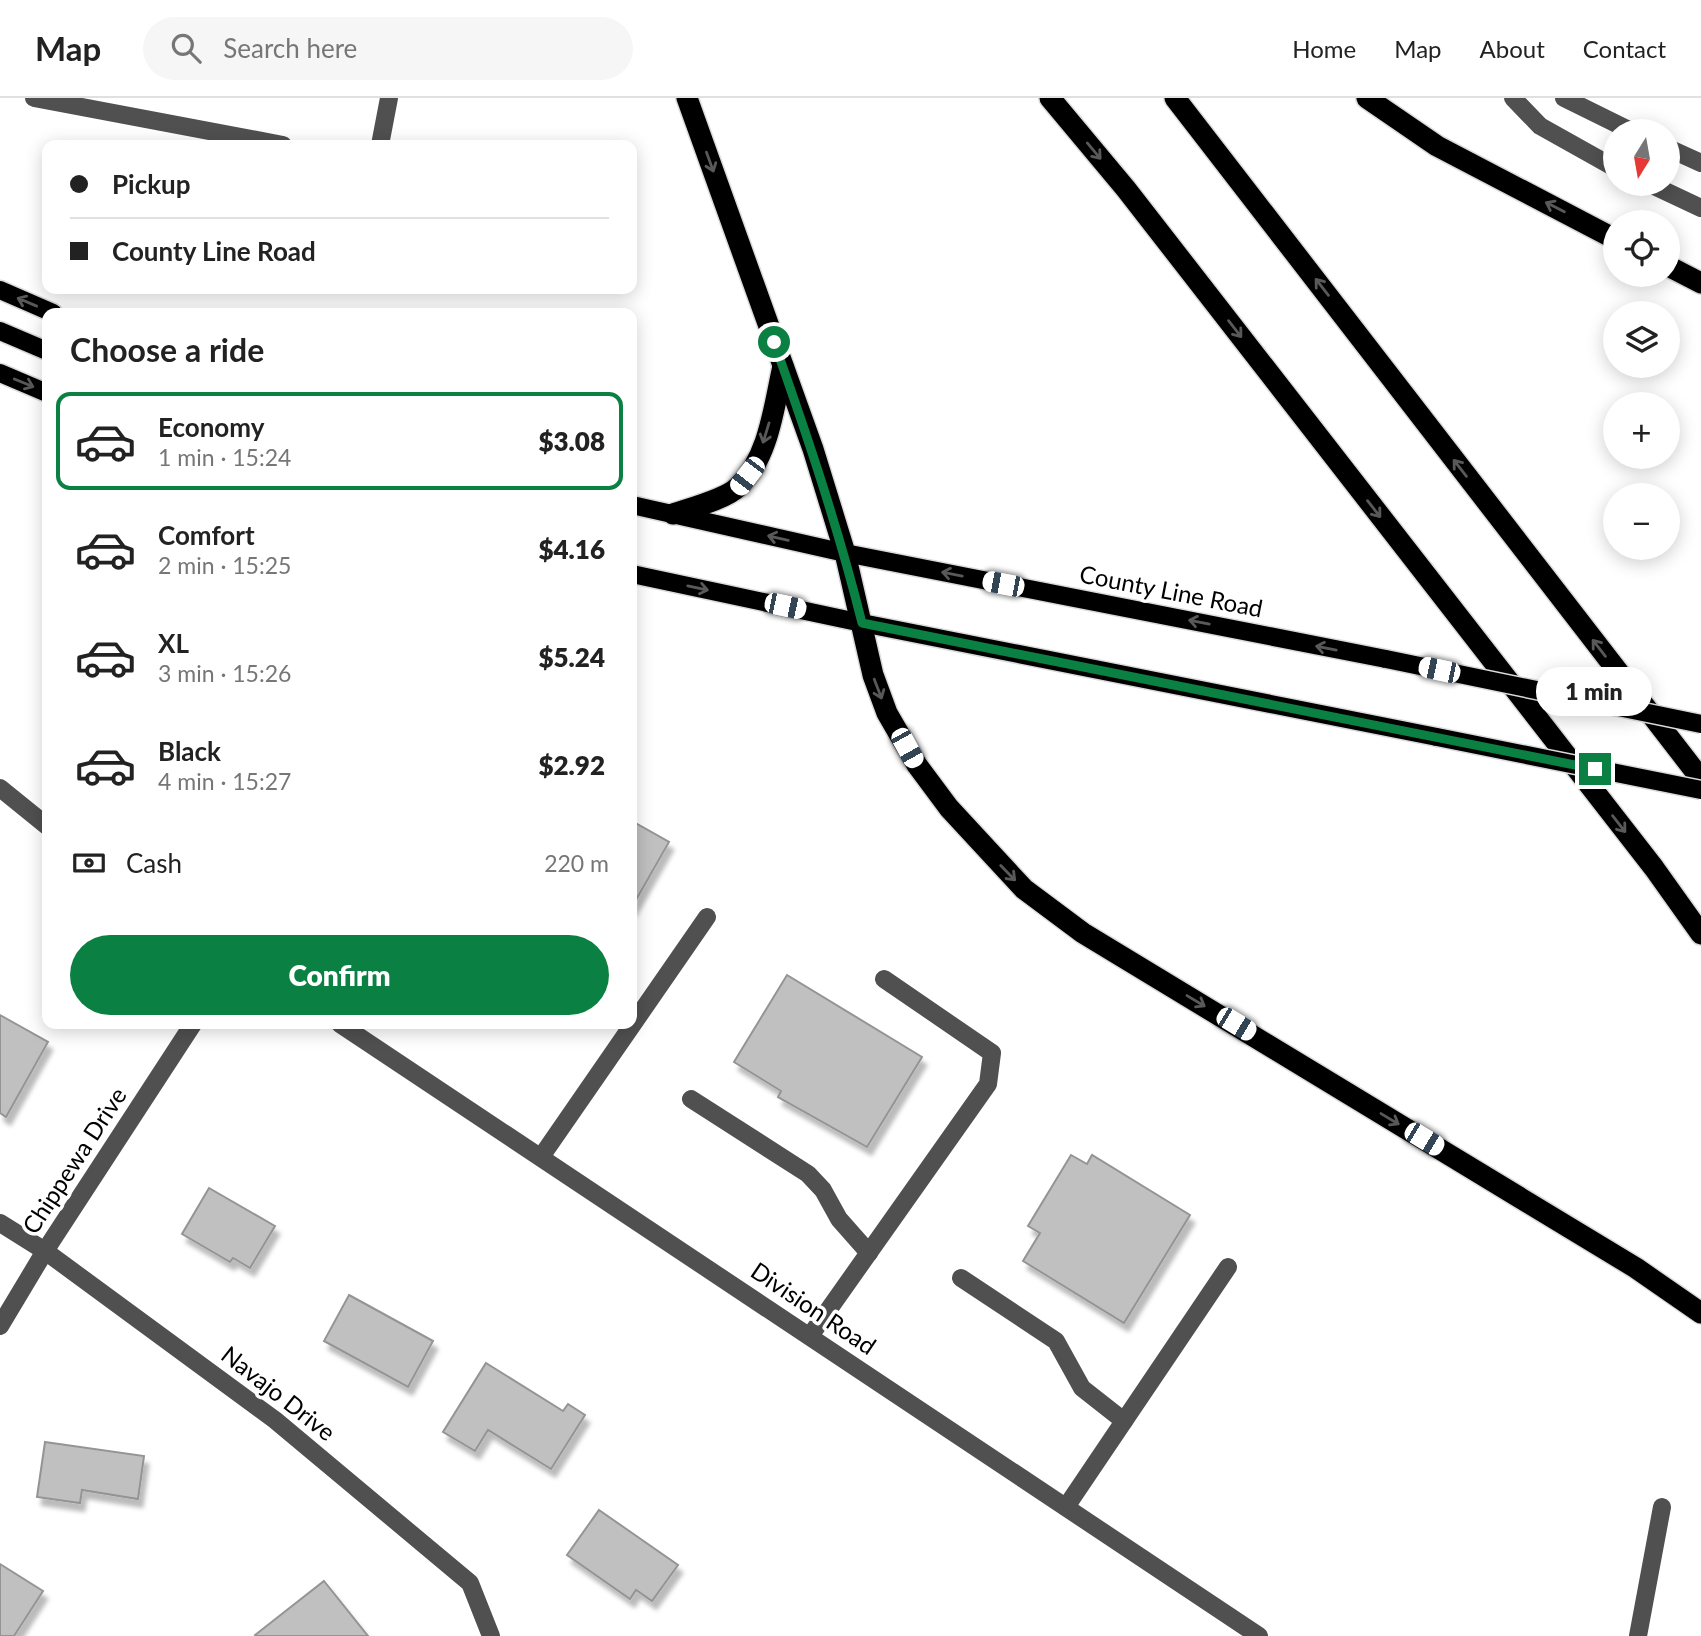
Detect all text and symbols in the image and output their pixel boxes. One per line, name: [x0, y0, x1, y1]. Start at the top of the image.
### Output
search box: [143, 17, 633, 80]
text: Map: [35, 28, 101, 68]
icon: search: [167, 29, 205, 67]
text: Search here: [223, 32, 357, 64]
text: Home: [1292, 34, 1356, 63]
text: Map: [1394, 34, 1442, 63]
text: About: [1480, 34, 1545, 63]
text: Contact: [1583, 34, 1666, 63]
north arrow: [1603, 119, 1680, 196]
map controls: [1603, 119, 1680, 560]
one-way arrow: [1086, 141, 1101, 159]
one-way arrow: [705, 151, 717, 173]
text: Pickup: [112, 168, 191, 200]
one-way arrow: [1545, 200, 1566, 213]
button: locate: [1603, 210, 1680, 287]
text: County Line Road: [112, 235, 316, 267]
one-way arrow: [1314, 279, 1329, 297]
one-way arrow: [16, 295, 38, 308]
button: layers: [1603, 301, 1680, 378]
one-way arrow: [1227, 319, 1242, 338]
route start: [758, 326, 790, 358]
text: Choose a ride: [70, 330, 264, 369]
one-way arrow: [12, 377, 34, 390]
button: +: [1603, 392, 1680, 469]
icon: car: [74, 410, 137, 473]
text: Economy: [158, 411, 264, 443]
one-way arrow: [759, 421, 772, 443]
text: $3.08: [538, 425, 605, 457]
text: 1 min · 15:24: [158, 443, 291, 471]
car: [726, 453, 769, 499]
one-way arrow: [1453, 459, 1468, 477]
button: −: [1603, 483, 1680, 560]
one-way arrow: [1367, 499, 1382, 517]
icon: car: [74, 518, 137, 581]
text: Comfort: [158, 519, 255, 551]
one-way arrow: [767, 530, 790, 544]
text: $4.16: [538, 533, 605, 565]
text: 2 min · 15:25: [158, 551, 291, 579]
street label: County Line Road: [1077, 559, 1265, 623]
one-way arrow: [941, 566, 964, 580]
car: [981, 570, 1026, 598]
one-way arrow: [687, 582, 709, 595]
car: [763, 591, 808, 621]
one-way arrow: [1188, 615, 1211, 629]
icon: car: [74, 626, 137, 689]
text: XL: [158, 627, 189, 659]
one-way arrow: [1592, 639, 1607, 657]
one-way arrow: [1315, 640, 1338, 654]
text: $5.24: [538, 641, 605, 673]
car: [1417, 655, 1462, 685]
text: 3 min · 15:26: [158, 659, 291, 687]
callout: 1 min: [1537, 668, 1653, 716]
one-way arrow: [873, 677, 886, 699]
text: 1 min: [1565, 677, 1623, 705]
car: [888, 725, 927, 771]
icon: car: [74, 734, 137, 797]
text: Black: [158, 735, 221, 767]
text: $2.92: [538, 749, 605, 781]
route end: [1579, 753, 1611, 785]
text: 4 min · 15:27: [158, 767, 291, 795]
one-way arrow: [1612, 814, 1627, 832]
icon: cash: [70, 844, 108, 882]
text: Cash: [126, 847, 182, 879]
text: 220 m: [544, 849, 609, 877]
one-way arrow: [1000, 864, 1017, 881]
button: Confirm: [70, 935, 609, 1015]
one-way arrow: [1185, 994, 1205, 1008]
car: [1213, 1004, 1260, 1044]
street label: Chippewa Drive: [16, 1082, 132, 1239]
one-way arrow: [1380, 1112, 1400, 1126]
car: [1401, 1119, 1448, 1159]
street label: Division Road: [746, 1255, 882, 1360]
street label: Navajo Drive: [216, 1339, 342, 1446]

